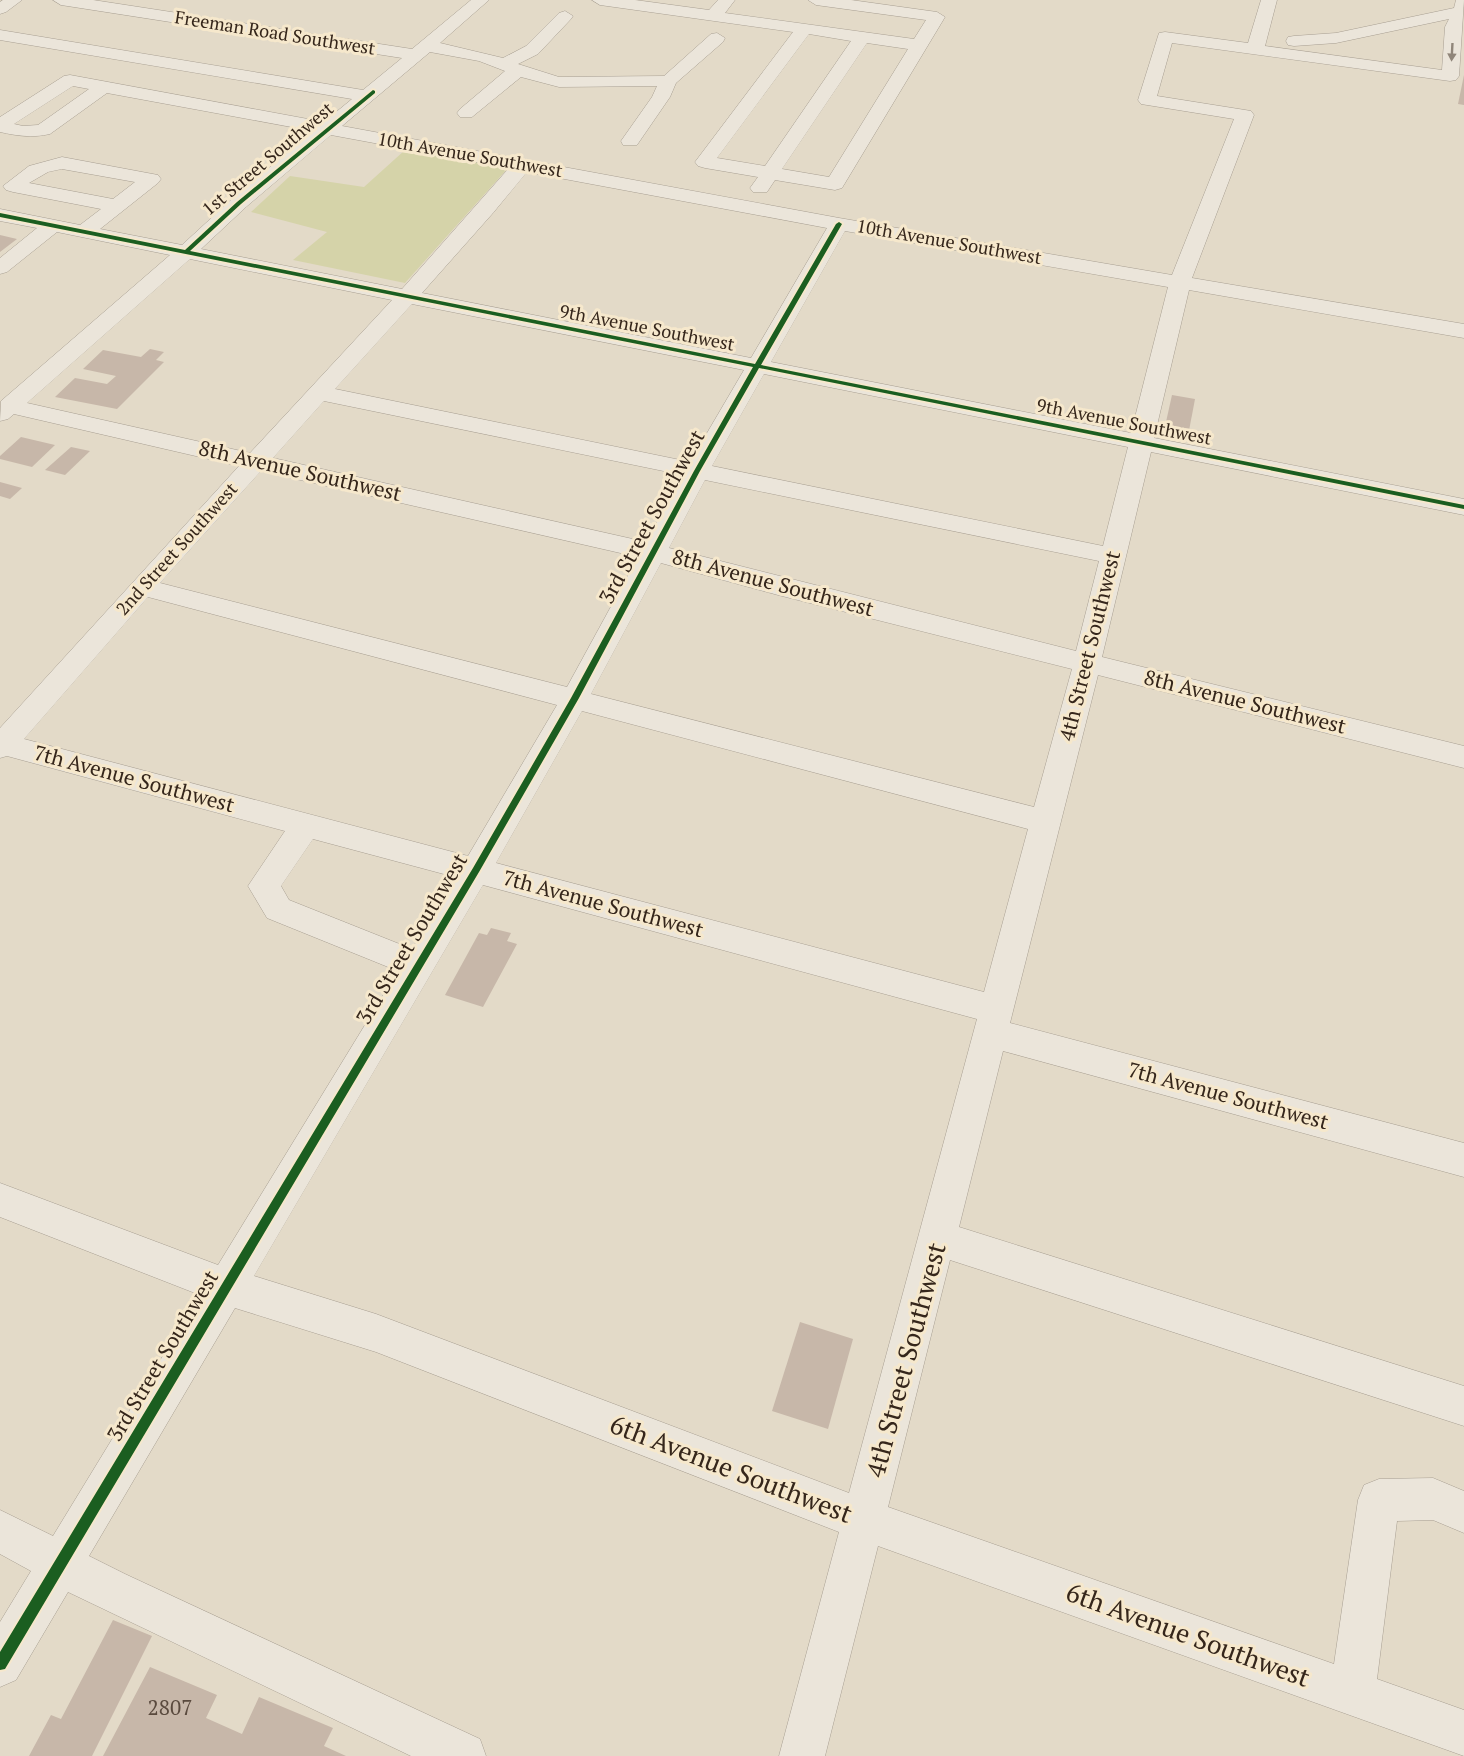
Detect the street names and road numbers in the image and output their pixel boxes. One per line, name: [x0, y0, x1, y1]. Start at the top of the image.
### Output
street label: Freeman Road Southwest: [173, 4, 377, 60]
street label: 1st Street Southwest: [197, 96, 338, 220]
street label: 10th Avenue Southwest: [376, 126, 565, 182]
street label: 10th Avenue Southwest: [855, 213, 1044, 269]
street label: 9th Avenue Southwest: [558, 298, 737, 356]
street label: 9th Avenue Southwest: [1035, 392, 1214, 450]
street label: 3rd Street Southwest: [592, 424, 711, 608]
street label: 8th Avenue Southwest: [196, 433, 405, 507]
street label: 2nd Street Southwest: [110, 477, 242, 620]
street label: 8th Avenue Southwest: [669, 542, 877, 622]
street label: 4th Street Southwest: [1052, 548, 1126, 744]
street label: 8th Avenue Southwest: [1141, 662, 1349, 740]
street label: 7th Avenue Southwest: [31, 738, 238, 818]
street label: 3rd Street Southwest: [349, 848, 473, 1029]
street label: 7th Avenue Southwest: [500, 863, 707, 943]
street label: 7th Avenue Southwest: [1125, 1055, 1332, 1135]
street label: 4th Street Southwest: [857, 1238, 953, 1481]
street label: 3rd Street Southwest: [100, 1265, 224, 1446]
street label: 6th Avenue Southwest: [605, 1406, 858, 1530]
street label: 6th Avenue Southwest: [1062, 1574, 1315, 1694]

